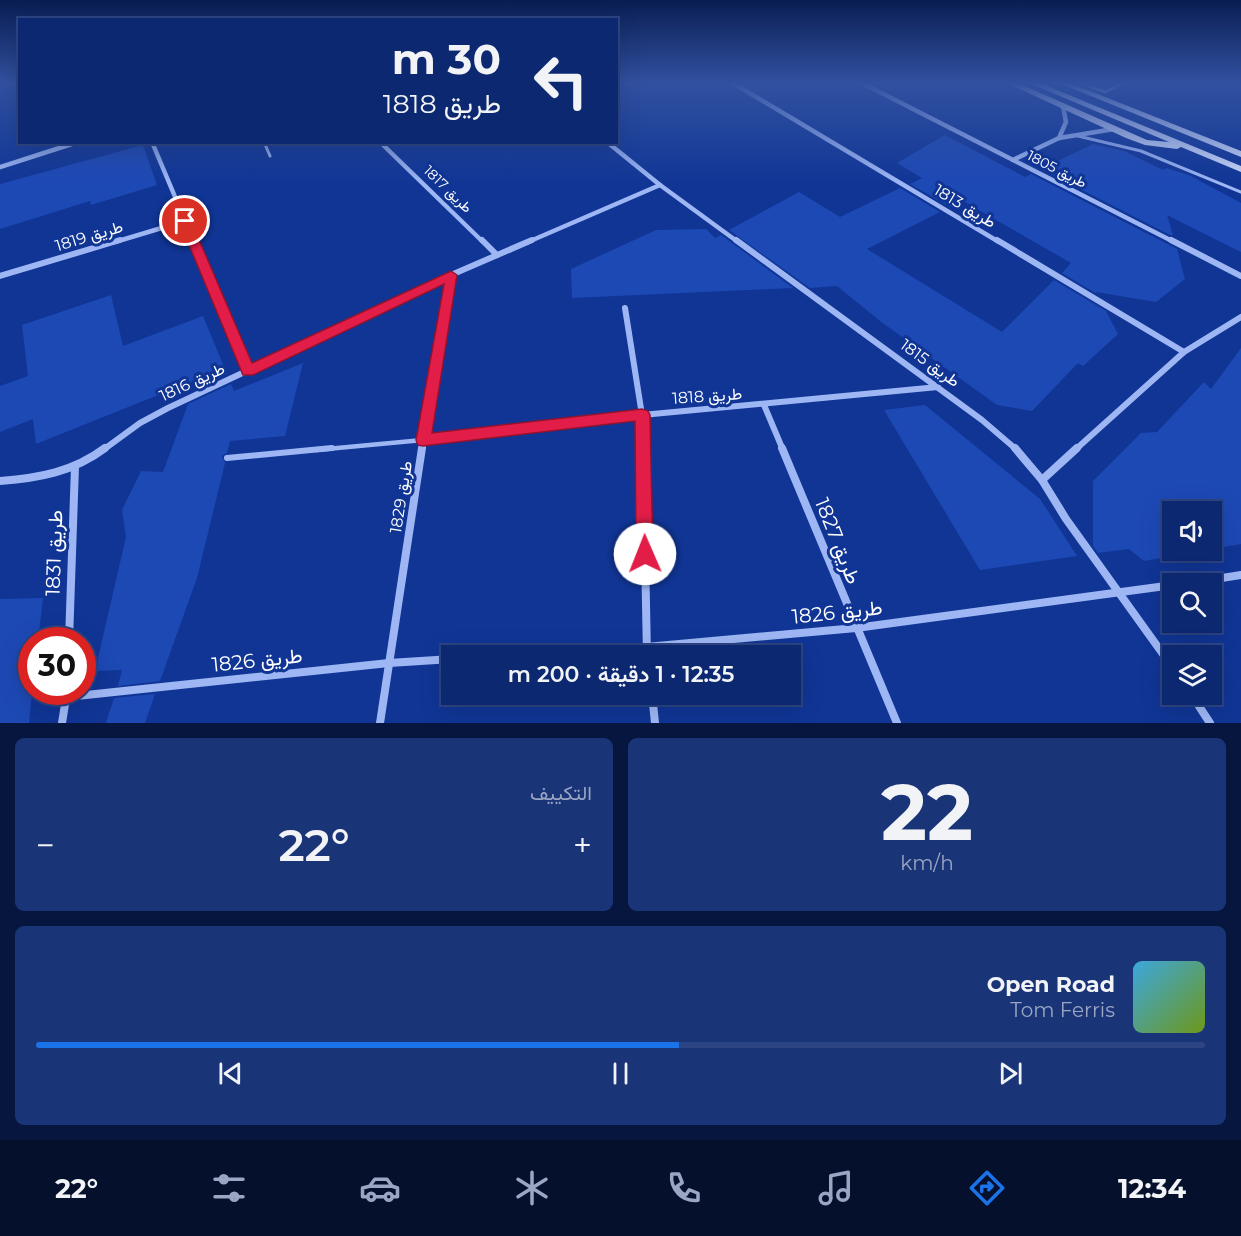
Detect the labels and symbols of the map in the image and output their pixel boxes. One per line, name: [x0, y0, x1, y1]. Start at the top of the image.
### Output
street label: طريق 1805: [1024, 146, 1090, 192]
street label: طريق 1817: [420, 161, 476, 217]
street label: طريق 1813: [930, 180, 999, 233]
pin: [159, 195, 210, 246]
street label: طريق 1819: [53, 217, 125, 256]
street label: طريق 1815: [896, 335, 963, 392]
street label: طريق 1816: [156, 359, 228, 406]
street label: طريق 1818: [671, 384, 743, 409]
street label: طريق 1829: [386, 459, 417, 535]
street label: طريق 1827: [809, 494, 866, 588]
street label: طريق 1831: [41, 510, 68, 596]
position arrow: [613, 522, 677, 586]
street label: طريق 1826: [790, 595, 884, 630]
speed limit sign: 30: [18, 627, 96, 705]
street label: طريق 1826: [210, 643, 304, 678]

